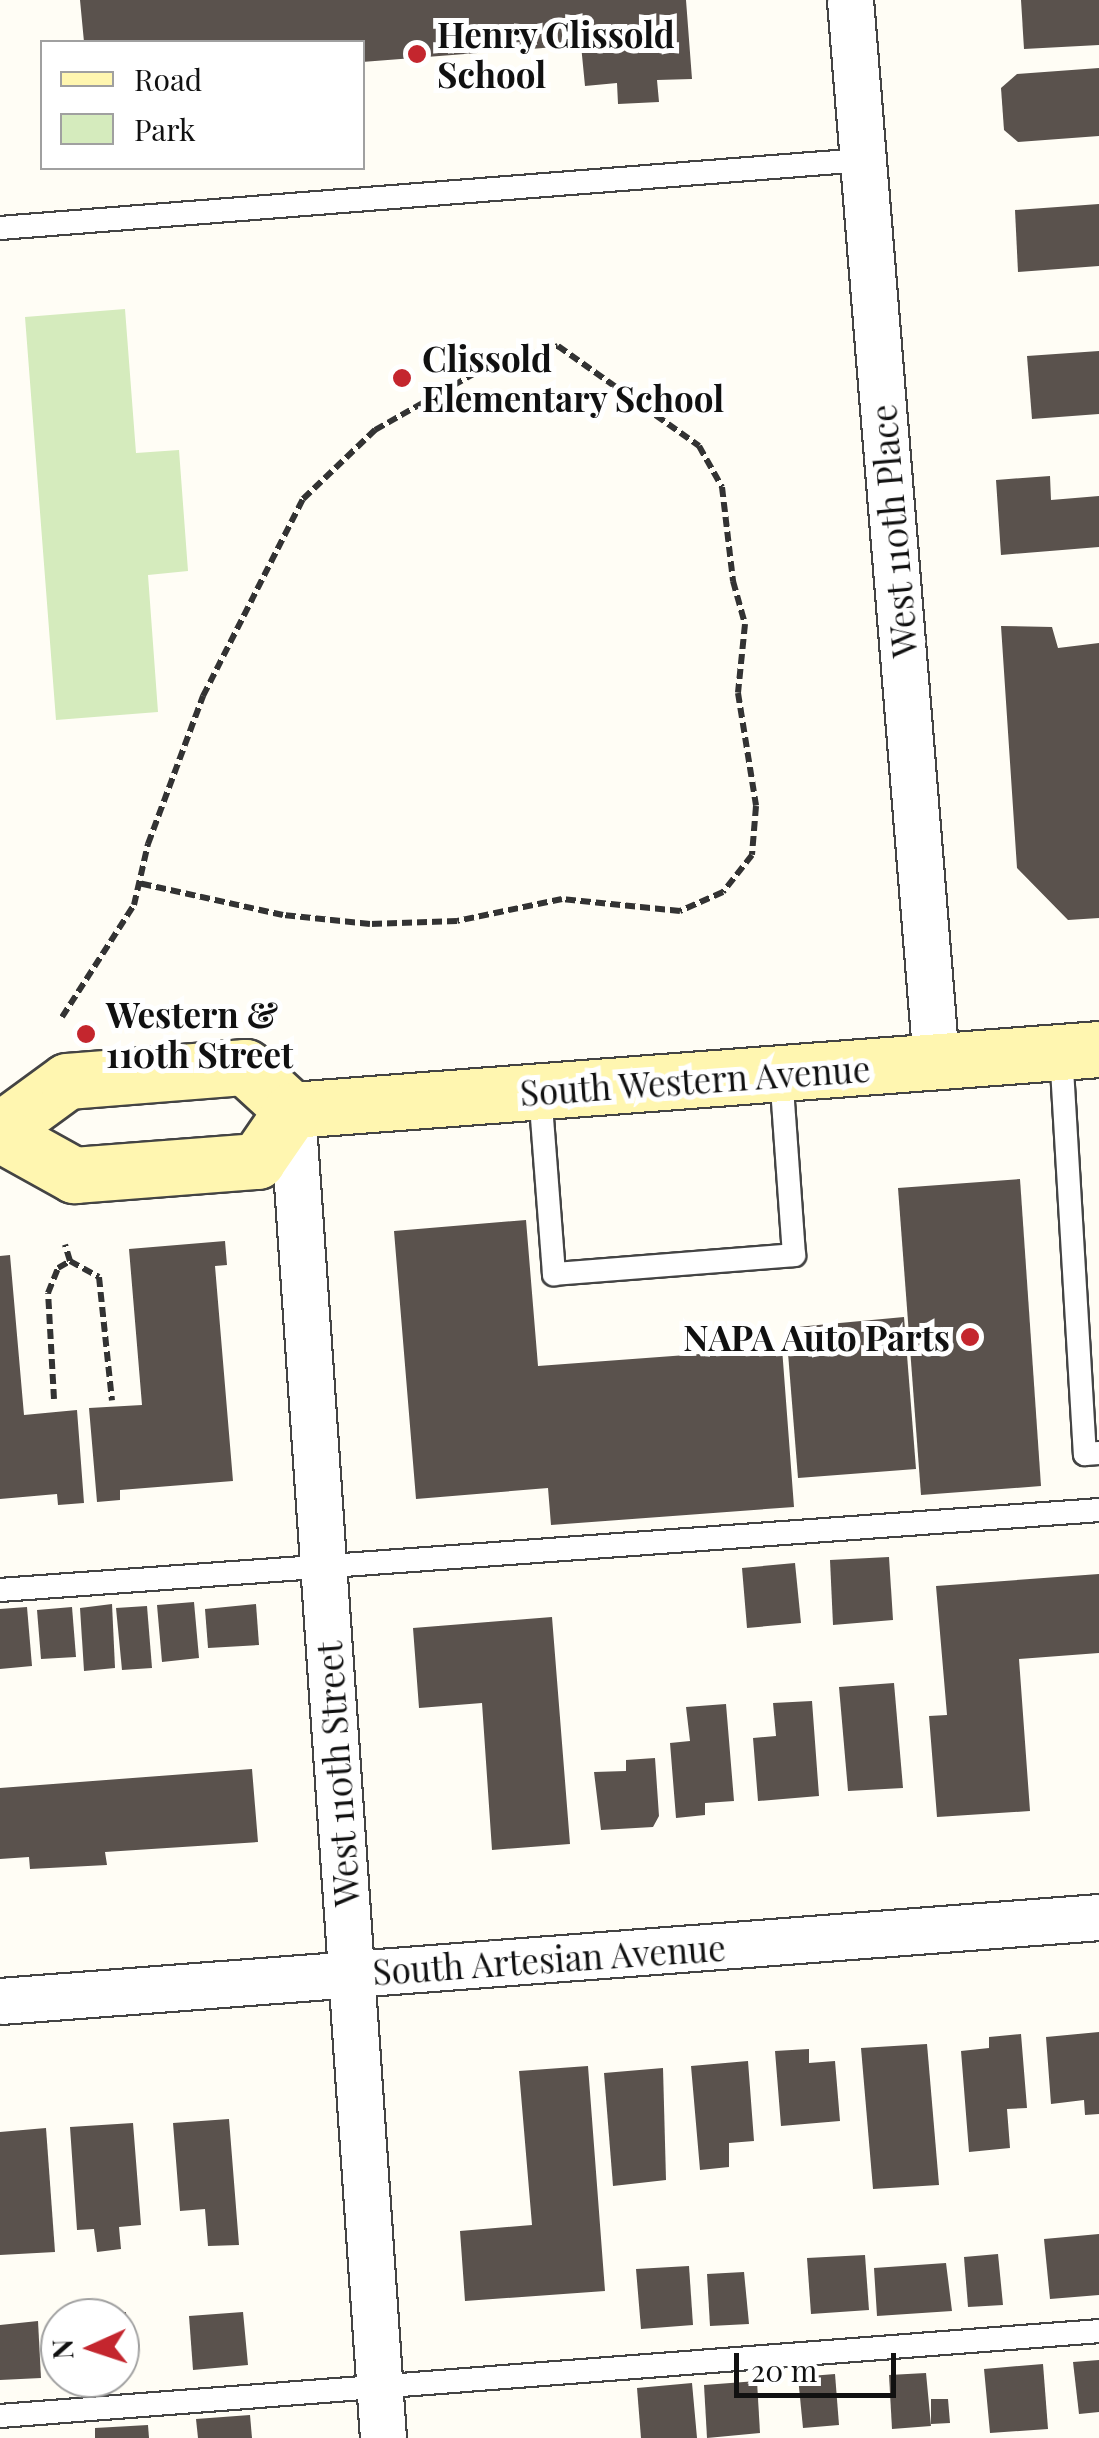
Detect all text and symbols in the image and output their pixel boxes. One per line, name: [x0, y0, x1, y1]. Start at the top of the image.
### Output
place label: Henry Clissold School: [437, 13, 676, 95]
legend: [40, 40, 365, 170]
marker: Henry Clissold School: [406, 43, 428, 65]
text: Road: [134, 59, 202, 99]
text: Park: [134, 109, 196, 149]
place label: Clissold Elementary School: [422, 337, 725, 419]
marker: Clissold Elementary School: [391, 367, 413, 389]
street label: West 110th Place: [861, 402, 925, 660]
place label: Western & 110th Street: [106, 993, 293, 1075]
marker: Western & 110th Street: [75, 1023, 97, 1045]
street label: South Western Avenue: [517, 1047, 873, 1113]
place label: NAPA Auto Parts: [682, 1316, 950, 1358]
marker: NAPA Auto Parts: [959, 1326, 981, 1348]
street label: West 110th Street: [307, 1640, 367, 1908]
street label: South Artesian Avenue: [370, 1926, 728, 1992]
north arrow: [40, 2298, 140, 2398]
scale bar: [739, 2333, 902, 2395]
text: N: [43, 2338, 81, 2361]
text: 20 m: [751, 2350, 817, 2390]

